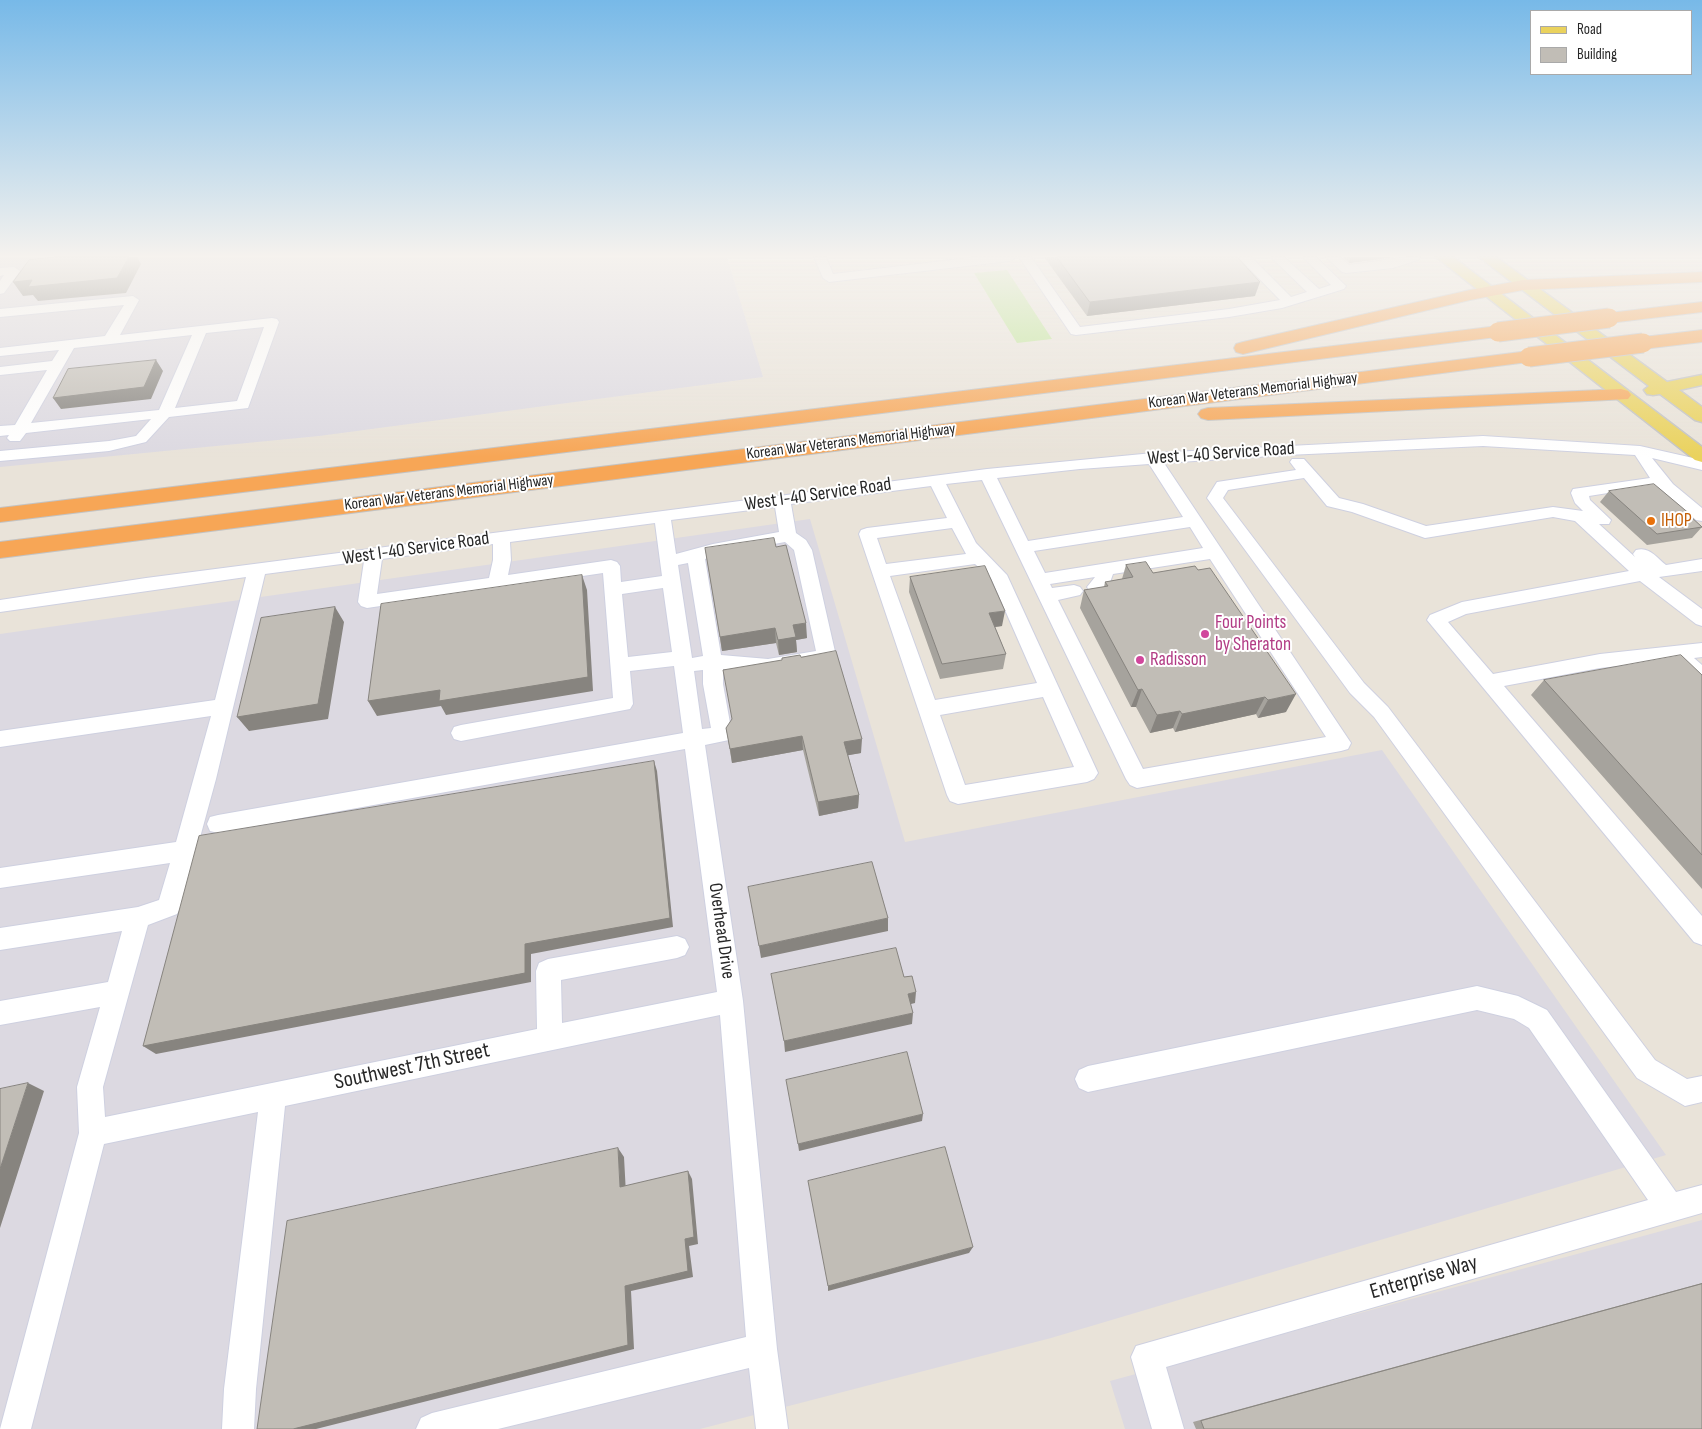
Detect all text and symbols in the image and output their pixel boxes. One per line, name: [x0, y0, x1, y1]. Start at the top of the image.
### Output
legend: [1530, 10, 1692, 75]
text: Road: [1577, 20, 1602, 39]
text: Building: [1577, 45, 1617, 64]
street label: Korean War Veterans Memorial Highway: [1147, 369, 1359, 413]
street label: Korean War Veterans Memorial Highway: [745, 420, 957, 464]
street label: West I-40 Service Road: [1147, 437, 1295, 471]
street label: Korean War Veterans Memorial Highway: [343, 471, 555, 515]
street label: West I-40 Service Road: [743, 473, 893, 517]
place label: IHOP: [1661, 510, 1692, 532]
marker: IHOP: [1645, 515, 1657, 527]
street label: West I-40 Service Road: [341, 527, 491, 571]
place label: Four Points by Sheraton: [1215, 612, 1291, 656]
marker: Four Points by Sheraton: [1199, 628, 1211, 640]
place label: Radisson: [1150, 649, 1207, 671]
marker: Radisson: [1134, 654, 1146, 666]
street label: Overhead Drive: [703, 881, 739, 981]
street label: Southwest 7th Street: [332, 1038, 492, 1096]
street label: Enterprise Way: [1367, 1250, 1481, 1306]

